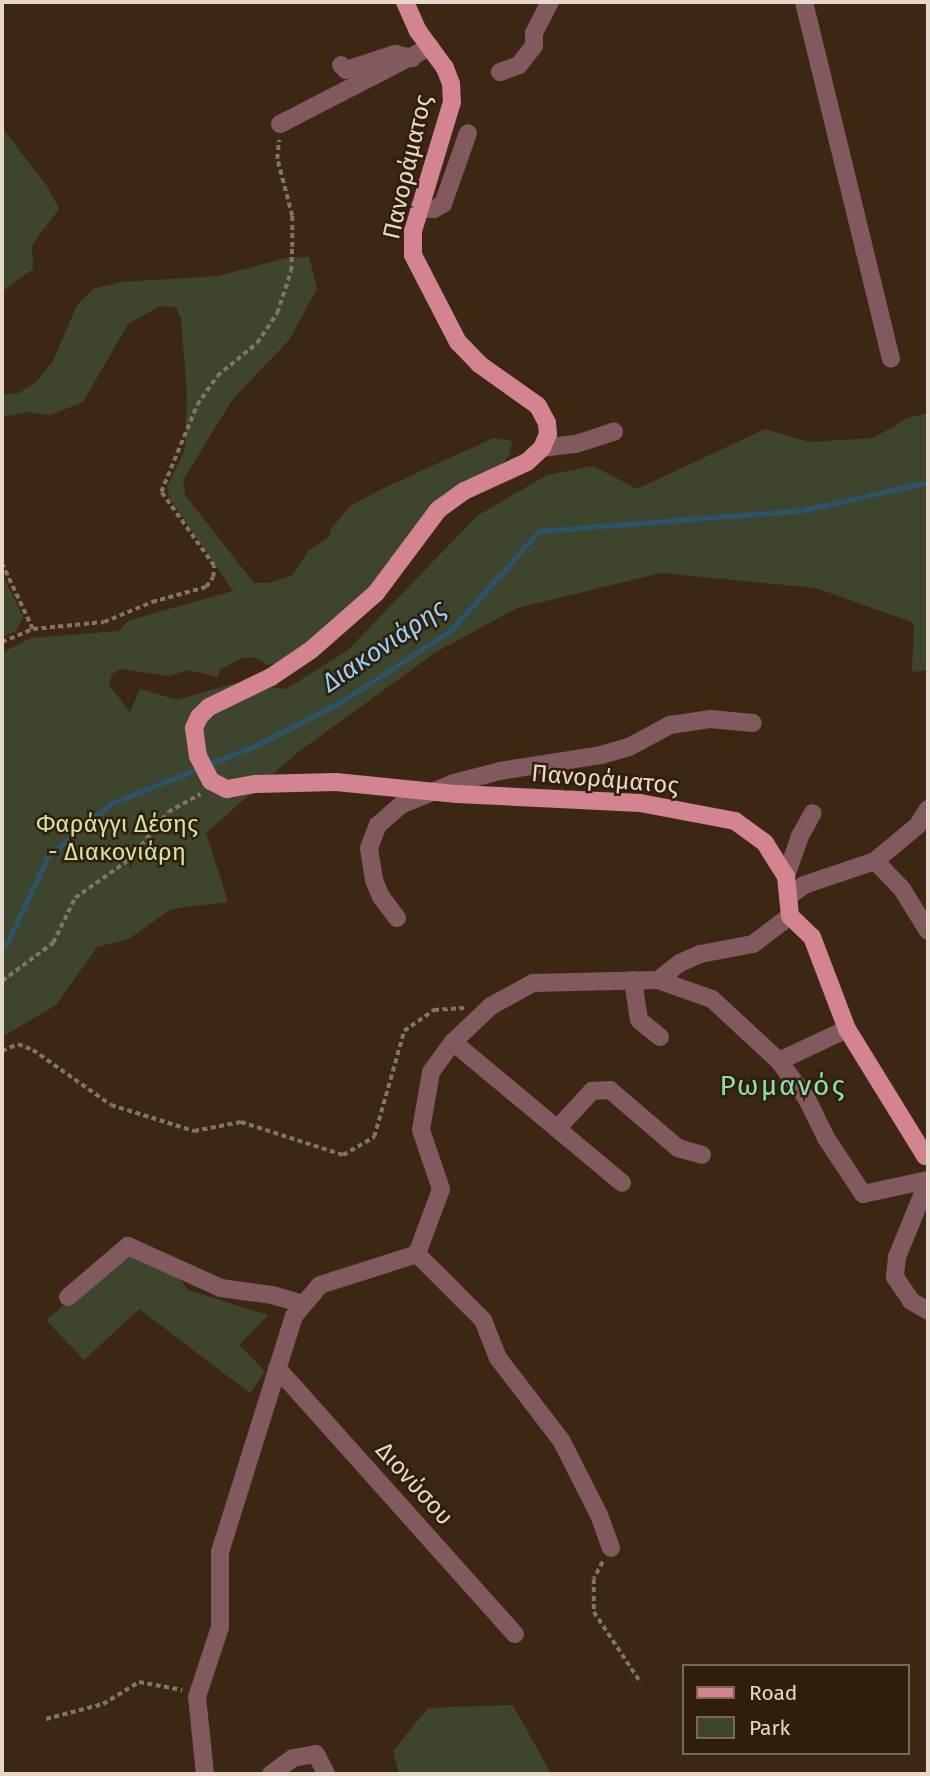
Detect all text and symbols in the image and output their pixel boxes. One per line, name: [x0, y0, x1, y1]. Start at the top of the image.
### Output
street label: Πανοράματος: [377, 92, 439, 242]
water label: Διακονιάρης: [316, 593, 452, 699]
street label: Πανοράματος: [530, 759, 680, 801]
park label: Φαράγγι Δέσης - Διακονιάρη: [36, 811, 198, 867]
district label: Ρωμανός: [720, 1069, 846, 1103]
street label: Διονύσου: [369, 1437, 459, 1531]
legend: [682, 1664, 909, 1755]
text: Road: [749, 1680, 797, 1706]
text: Park: [749, 1715, 790, 1741]

